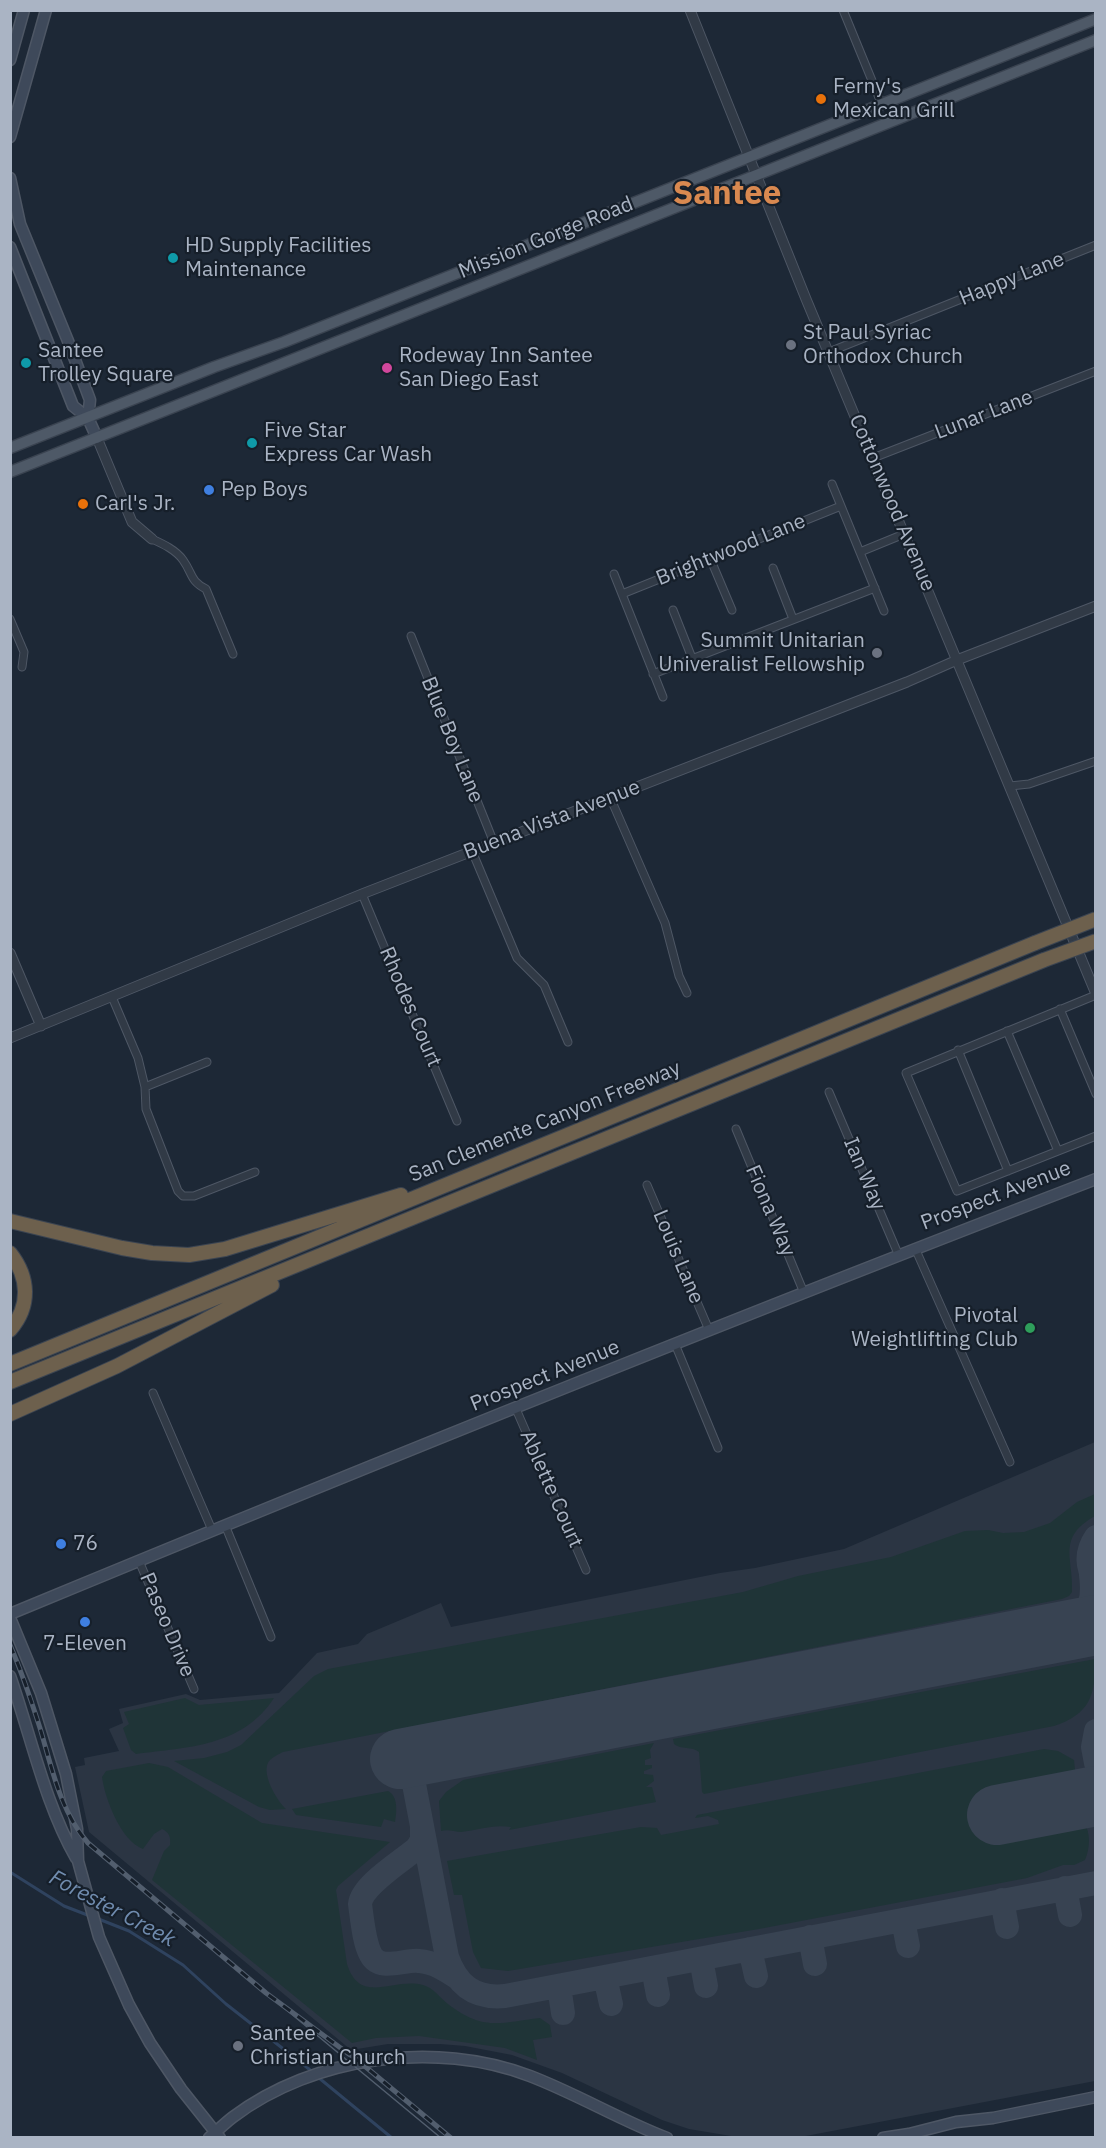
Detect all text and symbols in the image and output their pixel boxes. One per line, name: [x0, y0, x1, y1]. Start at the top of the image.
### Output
place label: Ferny's Mexican Grill: [833, 74, 955, 124]
marker: Ferny's Mexican Grill: [814, 92, 828, 106]
district label: Santee: [673, 174, 781, 214]
street label: Mission Gorge Road: [455, 192, 637, 284]
place label: HD Supply Facilities Maintenance: [185, 233, 372, 283]
street label: Happy Lane: [956, 247, 1068, 311]
marker: HD Supply Facilities Maintenance: [166, 251, 180, 265]
place label: St Paul Syriac Orthodox Church: [803, 320, 963, 370]
place label: Santee Trolley Square: [38, 338, 173, 388]
marker: St Paul Syriac Orthodox Church: [784, 338, 798, 352]
place label: Rodeway Inn Santee San Diego East: [399, 343, 593, 393]
marker: Santee Trolley Square: [19, 356, 33, 370]
marker: Rodeway Inn Santee San Diego East: [380, 361, 394, 375]
street label: Lunar Lane: [931, 385, 1037, 445]
street label: Cottonwood Avenue: [843, 411, 941, 595]
place label: Five Star Express Car Wash: [264, 418, 432, 468]
marker: Five Star Express Car Wash: [245, 436, 259, 450]
place label: Pep Boys: [221, 477, 308, 503]
marker: Pep Boys: [202, 483, 216, 497]
place label: Carl's Jr.: [95, 491, 175, 517]
marker: Carl's Jr.: [76, 497, 90, 511]
street label: Brightwood Lane: [653, 509, 809, 591]
place label: Summit Unitarian Univeralist Fellowship: [658, 628, 865, 678]
marker: Summit Unitarian Univeralist Fellowship: [870, 646, 884, 660]
street label: Blue Boy Lane: [415, 673, 489, 807]
street label: Buena Vista Avenue: [460, 775, 644, 865]
street label: Rhodes Court: [373, 943, 447, 1071]
street label: San Clemente Canyon Freeway: [406, 1056, 684, 1188]
street label: Ian Way: [837, 1134, 891, 1214]
street label: Prospect Avenue: [917, 1156, 1075, 1236]
street label: Fiona Way: [739, 1161, 801, 1261]
street label: Louis Lane: [647, 1206, 709, 1308]
place label: Pivotal Weightlifting Club: [851, 1303, 1018, 1353]
marker: Pivotal Weightlifting Club: [1023, 1321, 1037, 1335]
street label: Prospect Avenue: [467, 1335, 623, 1417]
street label: Ablette Court: [514, 1426, 588, 1552]
place label: 76: [73, 1531, 98, 1557]
marker: 76: [54, 1537, 68, 1551]
street label: Paseo Drive: [134, 1569, 200, 1681]
marker: 7-Eleven: [78, 1615, 92, 1629]
place label: 7-Eleven: [43, 1631, 127, 1657]
water label: Forester Creek: [44, 1865, 180, 1953]
place label: Santee Christian Church: [250, 2021, 406, 2071]
marker: Santee Christian Church: [231, 2039, 245, 2053]

